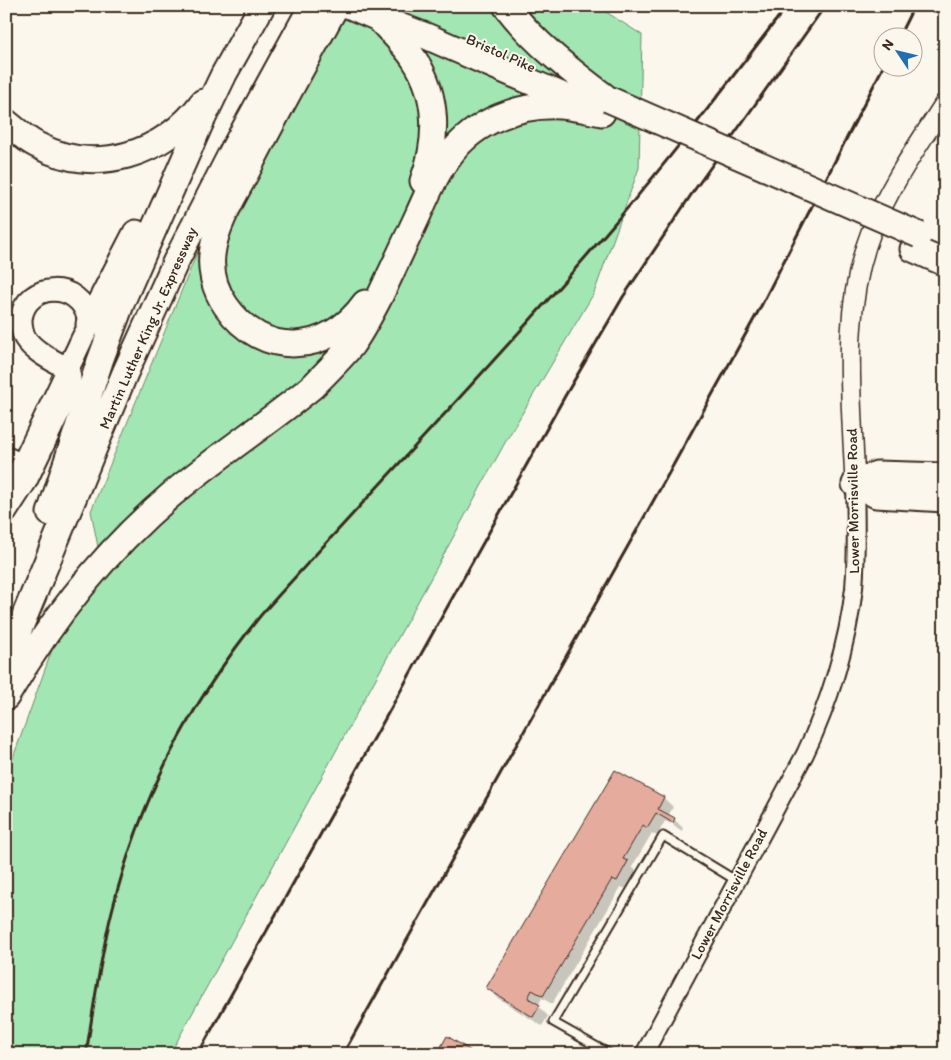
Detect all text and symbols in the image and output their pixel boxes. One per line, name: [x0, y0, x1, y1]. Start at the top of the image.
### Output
north arrow: [874, 28, 924, 78]
street label: Bristol Pike: [463, 30, 539, 76]
text: N: [878, 36, 897, 54]
street label: Martin Luther King Jr. Expressway: [95, 224, 201, 432]
street label: Lower Morrisville Road: [843, 428, 863, 574]
street label: Lower Morrisville Road: [687, 825, 771, 963]

